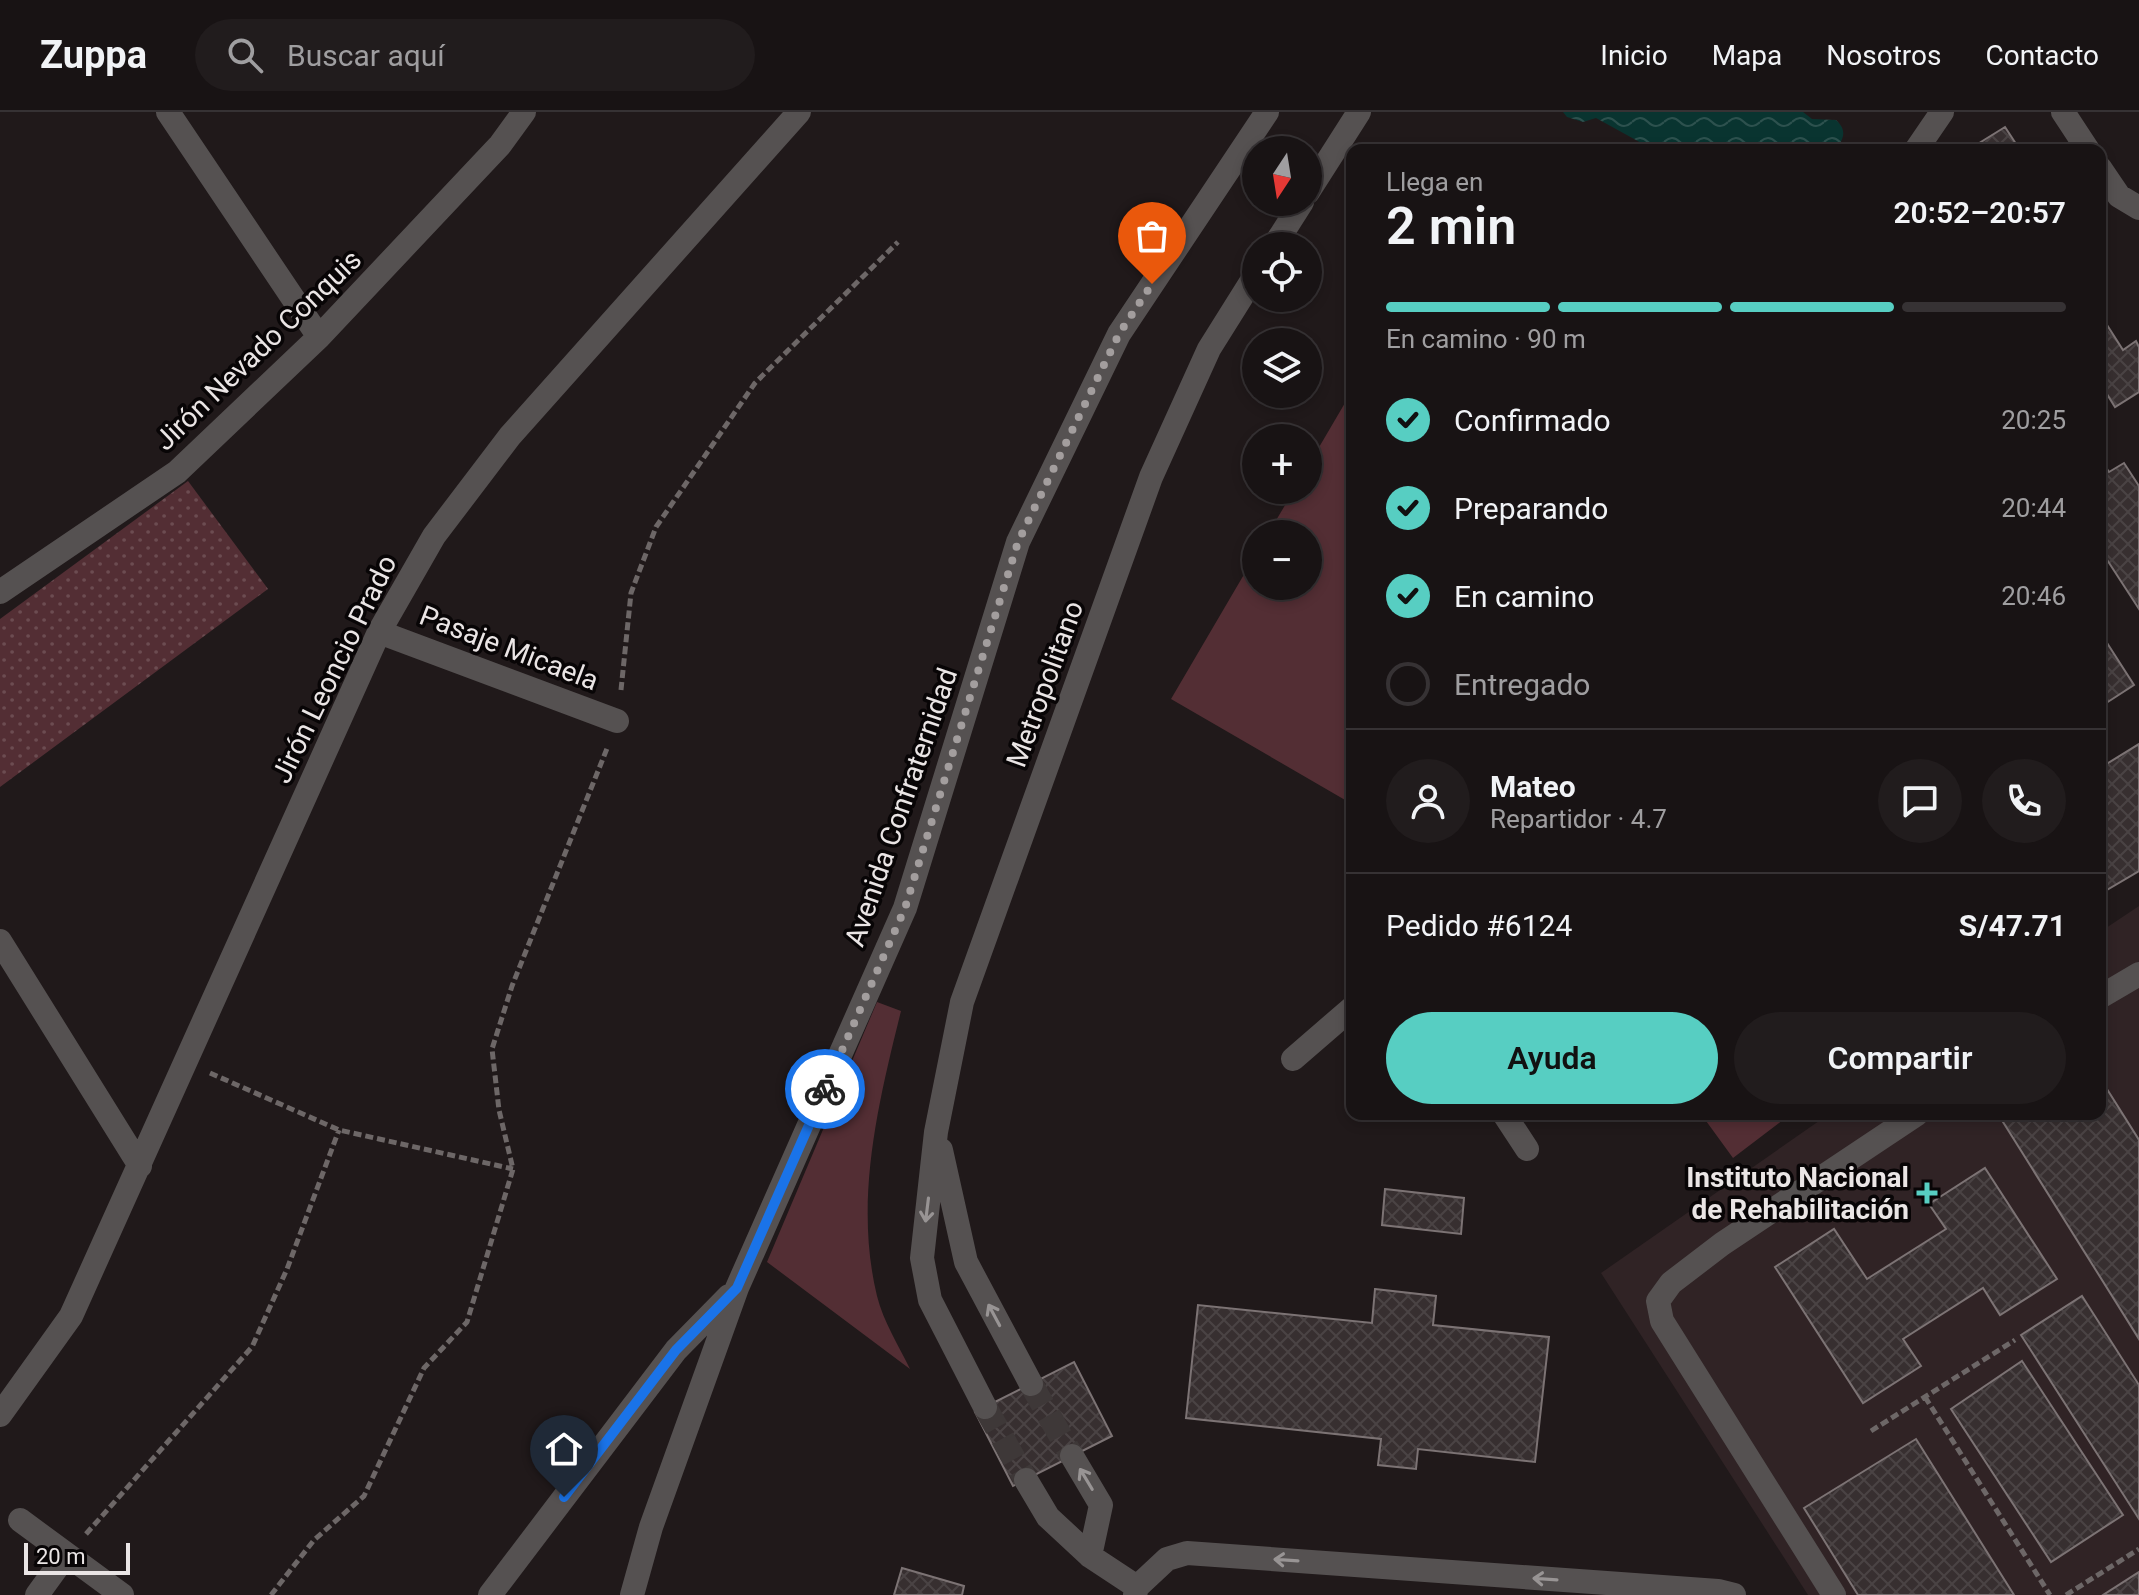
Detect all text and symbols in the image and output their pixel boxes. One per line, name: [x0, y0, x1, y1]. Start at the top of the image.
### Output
search box: [195, 19, 755, 91]
text: Zuppa: [40, 33, 147, 77]
icon: search: [223, 33, 267, 77]
text: Buscar aquí: [287, 38, 445, 73]
text: Inicio: [1600, 39, 1668, 72]
text: Mapa: [1712, 39, 1782, 72]
text: Nosotros: [1826, 39, 1941, 72]
text: Contacto: [1985, 39, 2099, 72]
north arrow: [1242, 136, 1322, 216]
map controls: [1242, 136, 1322, 600]
text: Llega en: [1386, 167, 1483, 197]
text: 20:52–20:57: [1893, 195, 2066, 230]
text: 2 min: [1386, 196, 1516, 257]
pin: [1118, 202, 1186, 284]
icon: bag: [1130, 214, 1174, 258]
button: locate: [1242, 232, 1322, 312]
street label: Jirón Nevado Conquis: [148, 243, 368, 457]
text: En camino · 90 m: [1386, 324, 1586, 354]
button: layers: [1242, 328, 1322, 408]
icon: check: [1386, 398, 1430, 442]
text: Confirmado: [1454, 403, 1611, 438]
text: 20:25: [2001, 405, 2066, 435]
button: +: [1242, 424, 1322, 504]
icon: check: [1386, 486, 1430, 530]
text: Preparando: [1454, 491, 1608, 526]
text: 20:44: [2001, 493, 2066, 523]
button: −: [1242, 520, 1322, 600]
street label: Jirón Leoncio Prado: [265, 550, 403, 788]
icon: check: [1386, 574, 1430, 618]
text: En camino: [1454, 579, 1594, 614]
text: 20:46: [2001, 581, 2066, 611]
street label: Metropolitano: [1000, 596, 1090, 772]
street label: Pasaje Micaela: [415, 599, 603, 697]
street label: Avenida Confraternidad: [838, 663, 964, 951]
text: Entregado: [1454, 667, 1590, 702]
button: person: [1386, 759, 1470, 843]
button: chat: [1878, 759, 1962, 843]
button: phone: [1982, 759, 2066, 843]
text: Mateo: [1490, 769, 1576, 804]
text: Repartidor · 4.7: [1490, 804, 1667, 834]
text: Pedido #6124: [1386, 908, 1572, 943]
text: S/47.71: [1959, 908, 2066, 943]
button: Ayuda: [1386, 1012, 1718, 1104]
button: Compartir: [1734, 1012, 2066, 1104]
courier: [785, 1049, 865, 1129]
icon: bike: [803, 1067, 847, 1111]
place label: Instituto Nacional de Rehabilitación: [1686, 1161, 1909, 1226]
marker: Instituto Nacional de Rehabilitación: [1916, 1182, 1938, 1204]
one-way arrow: [920, 1196, 935, 1223]
one-way arrow: [986, 1303, 1002, 1327]
pin: [530, 1415, 598, 1497]
icon: home: [542, 1427, 586, 1471]
one-way arrow: [1077, 1468, 1093, 1491]
scale bar: [24, 1539, 130, 1575]
text: 20 m: [36, 1544, 85, 1569]
one-way arrow: [1273, 1552, 1300, 1567]
one-way arrow: [1532, 1571, 1559, 1586]

